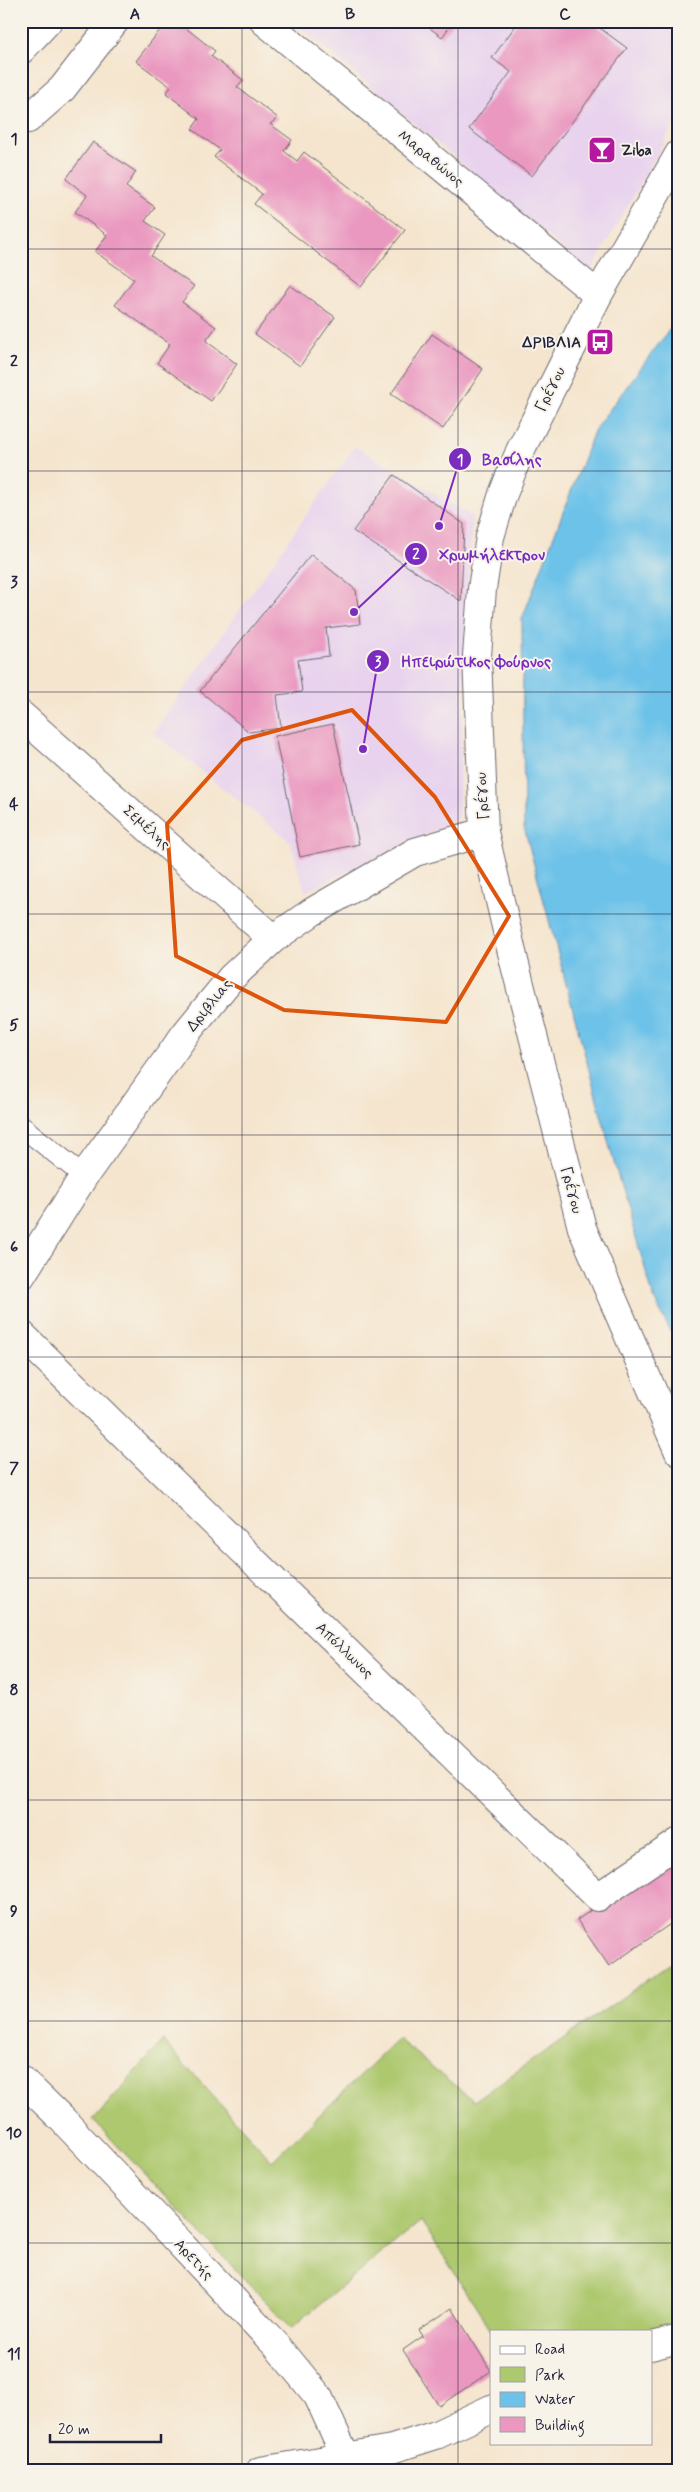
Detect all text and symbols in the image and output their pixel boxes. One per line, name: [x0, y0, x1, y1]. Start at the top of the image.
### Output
text: A: [130, 4, 140, 25]
text: B: [345, 4, 355, 25]
text: C: [559, 4, 571, 25]
street label: Μαραθώνος: [393, 126, 468, 192]
text: 1: [10, 129, 18, 150]
bar icon: Ziba: [587, 135, 617, 165]
place label: Ziba: [621, 141, 652, 161]
bus stop icon: ΔΡΙΒΛΙΑ: [585, 327, 615, 357]
place label: ΔΡΙΒΛΙΑ: [521, 333, 581, 353]
text: 2: [10, 351, 18, 372]
street label: Γρέγου: [531, 363, 571, 415]
callout: Βασίλης: [448, 444, 552, 475]
text: Βασίλης: [482, 450, 542, 471]
text: 1: [457, 451, 463, 471]
callout: Χρωμήλεκτρον: [404, 538, 555, 569]
text: 2: [412, 545, 420, 565]
text: Χρωμήλεκτρον: [439, 545, 545, 566]
text: 3: [10, 572, 18, 593]
callout: Ηπειρώτικος Φούρνος: [366, 646, 561, 677]
text: Ηπειρώτικος Φούρνος: [401, 652, 551, 673]
text: 3: [375, 653, 382, 673]
street label: Γρέγου: [472, 771, 494, 820]
text: 4: [9, 794, 19, 815]
street label: Σεμέλης: [118, 801, 175, 855]
street label: Δριβλιας: [182, 975, 237, 1036]
text: 5: [9, 1015, 19, 1036]
street label: Γρέγου: [556, 1165, 587, 1216]
text: 6: [10, 1237, 18, 1258]
text: 7: [9, 1458, 19, 1479]
street label: Απόλλωνος: [311, 1618, 378, 1683]
text: 8: [9, 1680, 19, 1701]
text: 9: [10, 1901, 18, 1922]
text: 10: [6, 2123, 22, 2144]
street label: Αρετής: [169, 2235, 218, 2285]
legend: [490, 2330, 652, 2444]
text: Road: [535, 2340, 565, 2360]
text: 11: [7, 2344, 21, 2365]
text: Park: [535, 2366, 565, 2386]
text: Water: [535, 2390, 575, 2410]
scale bar: [50, 2412, 161, 2444]
text: Building: [535, 2416, 585, 2437]
text: 20 m: [58, 2420, 90, 2440]

